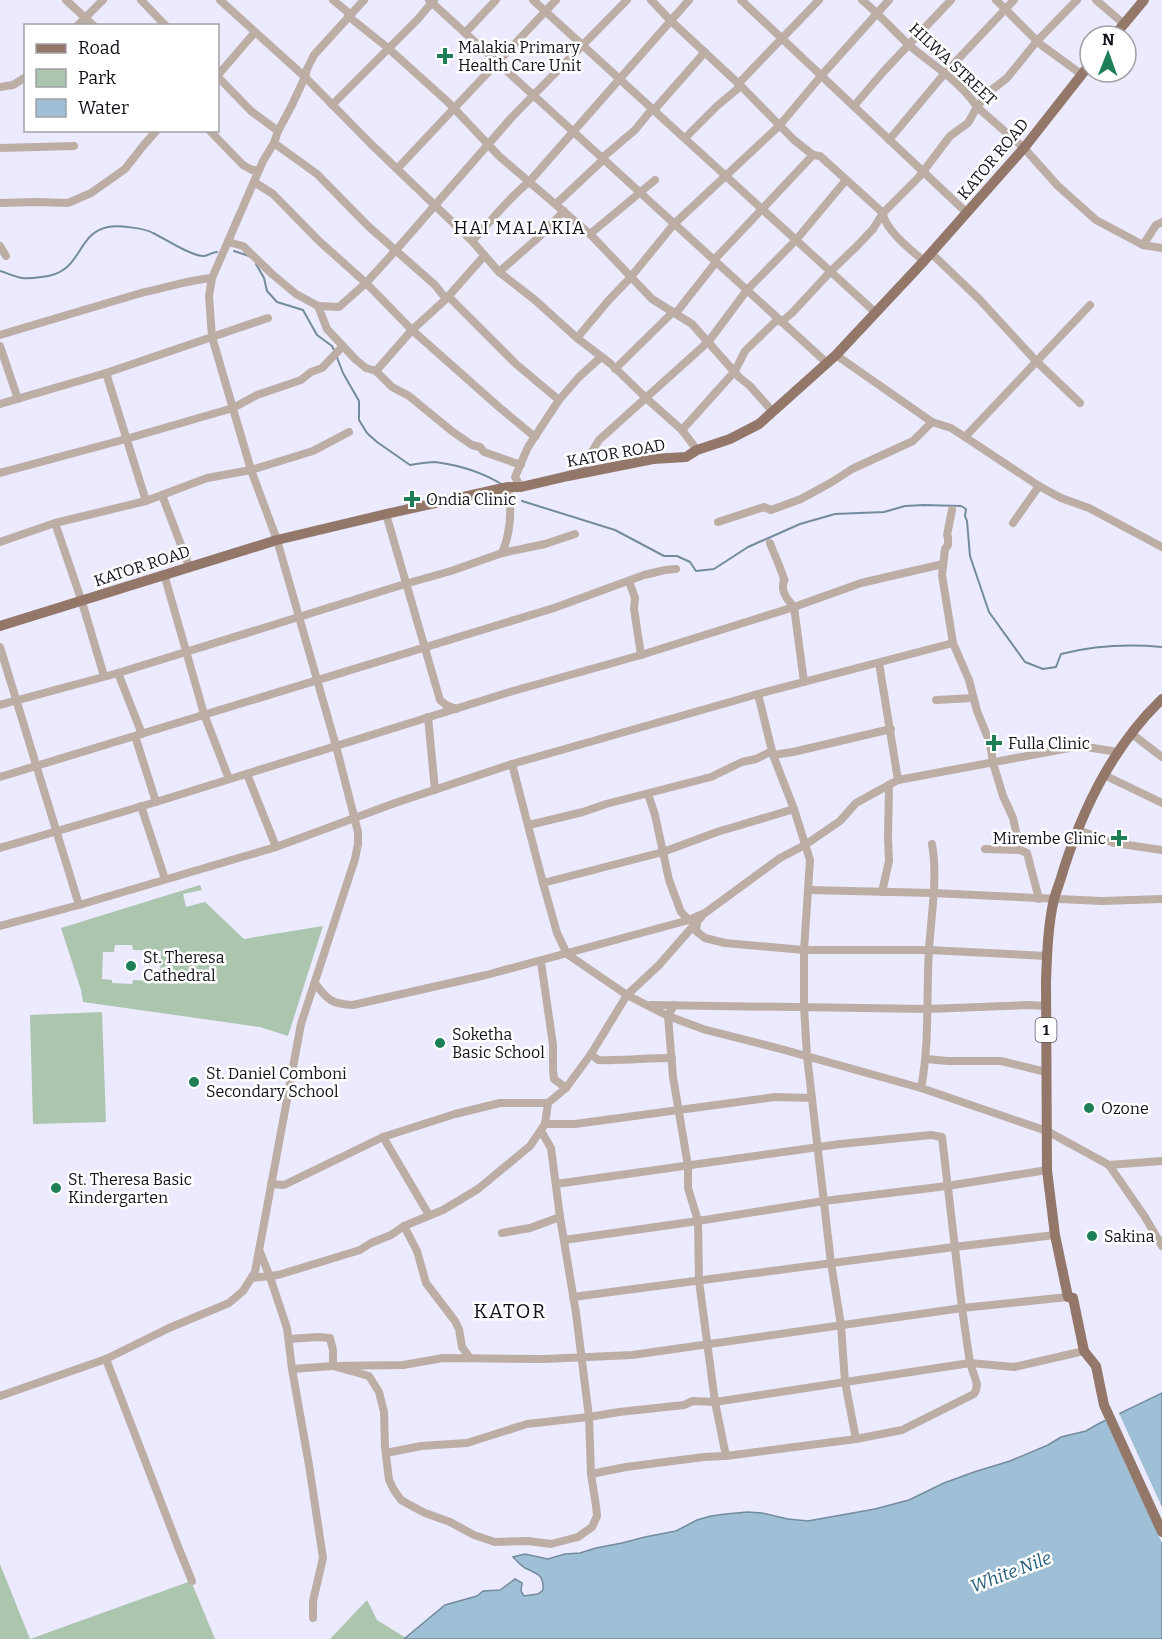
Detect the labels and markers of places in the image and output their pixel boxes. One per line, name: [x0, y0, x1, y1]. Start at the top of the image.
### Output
place label: Malakia Primary Health Care Unit: [458, 38, 582, 75]
marker: Malakia Primary Health Care Unit: [436, 47, 454, 65]
marker: Ondia Clinic: [403, 490, 421, 508]
place label: Ondia Clinic: [426, 490, 516, 509]
marker: Fulla Clinic: [985, 734, 1003, 752]
place label: Fulla Clinic: [1008, 734, 1090, 753]
place label: Mirembe Clinic: [993, 829, 1106, 848]
marker: Mirembe Clinic: [1110, 829, 1128, 847]
place label: St. Theresa Cathedral: [143, 948, 225, 985]
marker: St. Theresa Cathedral: [124, 959, 138, 973]
place label: Soketha Basic School: [452, 1025, 545, 1062]
marker: Soketha Basic School: [433, 1036, 447, 1050]
place label: St. Daniel Comboni Secondary School: [206, 1064, 347, 1101]
marker: St. Daniel Comboni Secondary School: [187, 1075, 201, 1089]
place label: Ozone: [1101, 1099, 1149, 1118]
marker: Ozone: [1082, 1101, 1096, 1115]
place label: St. Theresa Basic Kindergarten: [68, 1170, 192, 1207]
marker: St. Theresa Basic Kindergarten: [49, 1181, 63, 1195]
place label: Sakina: [1104, 1227, 1155, 1246]
marker: Sakina: [1085, 1229, 1099, 1243]

